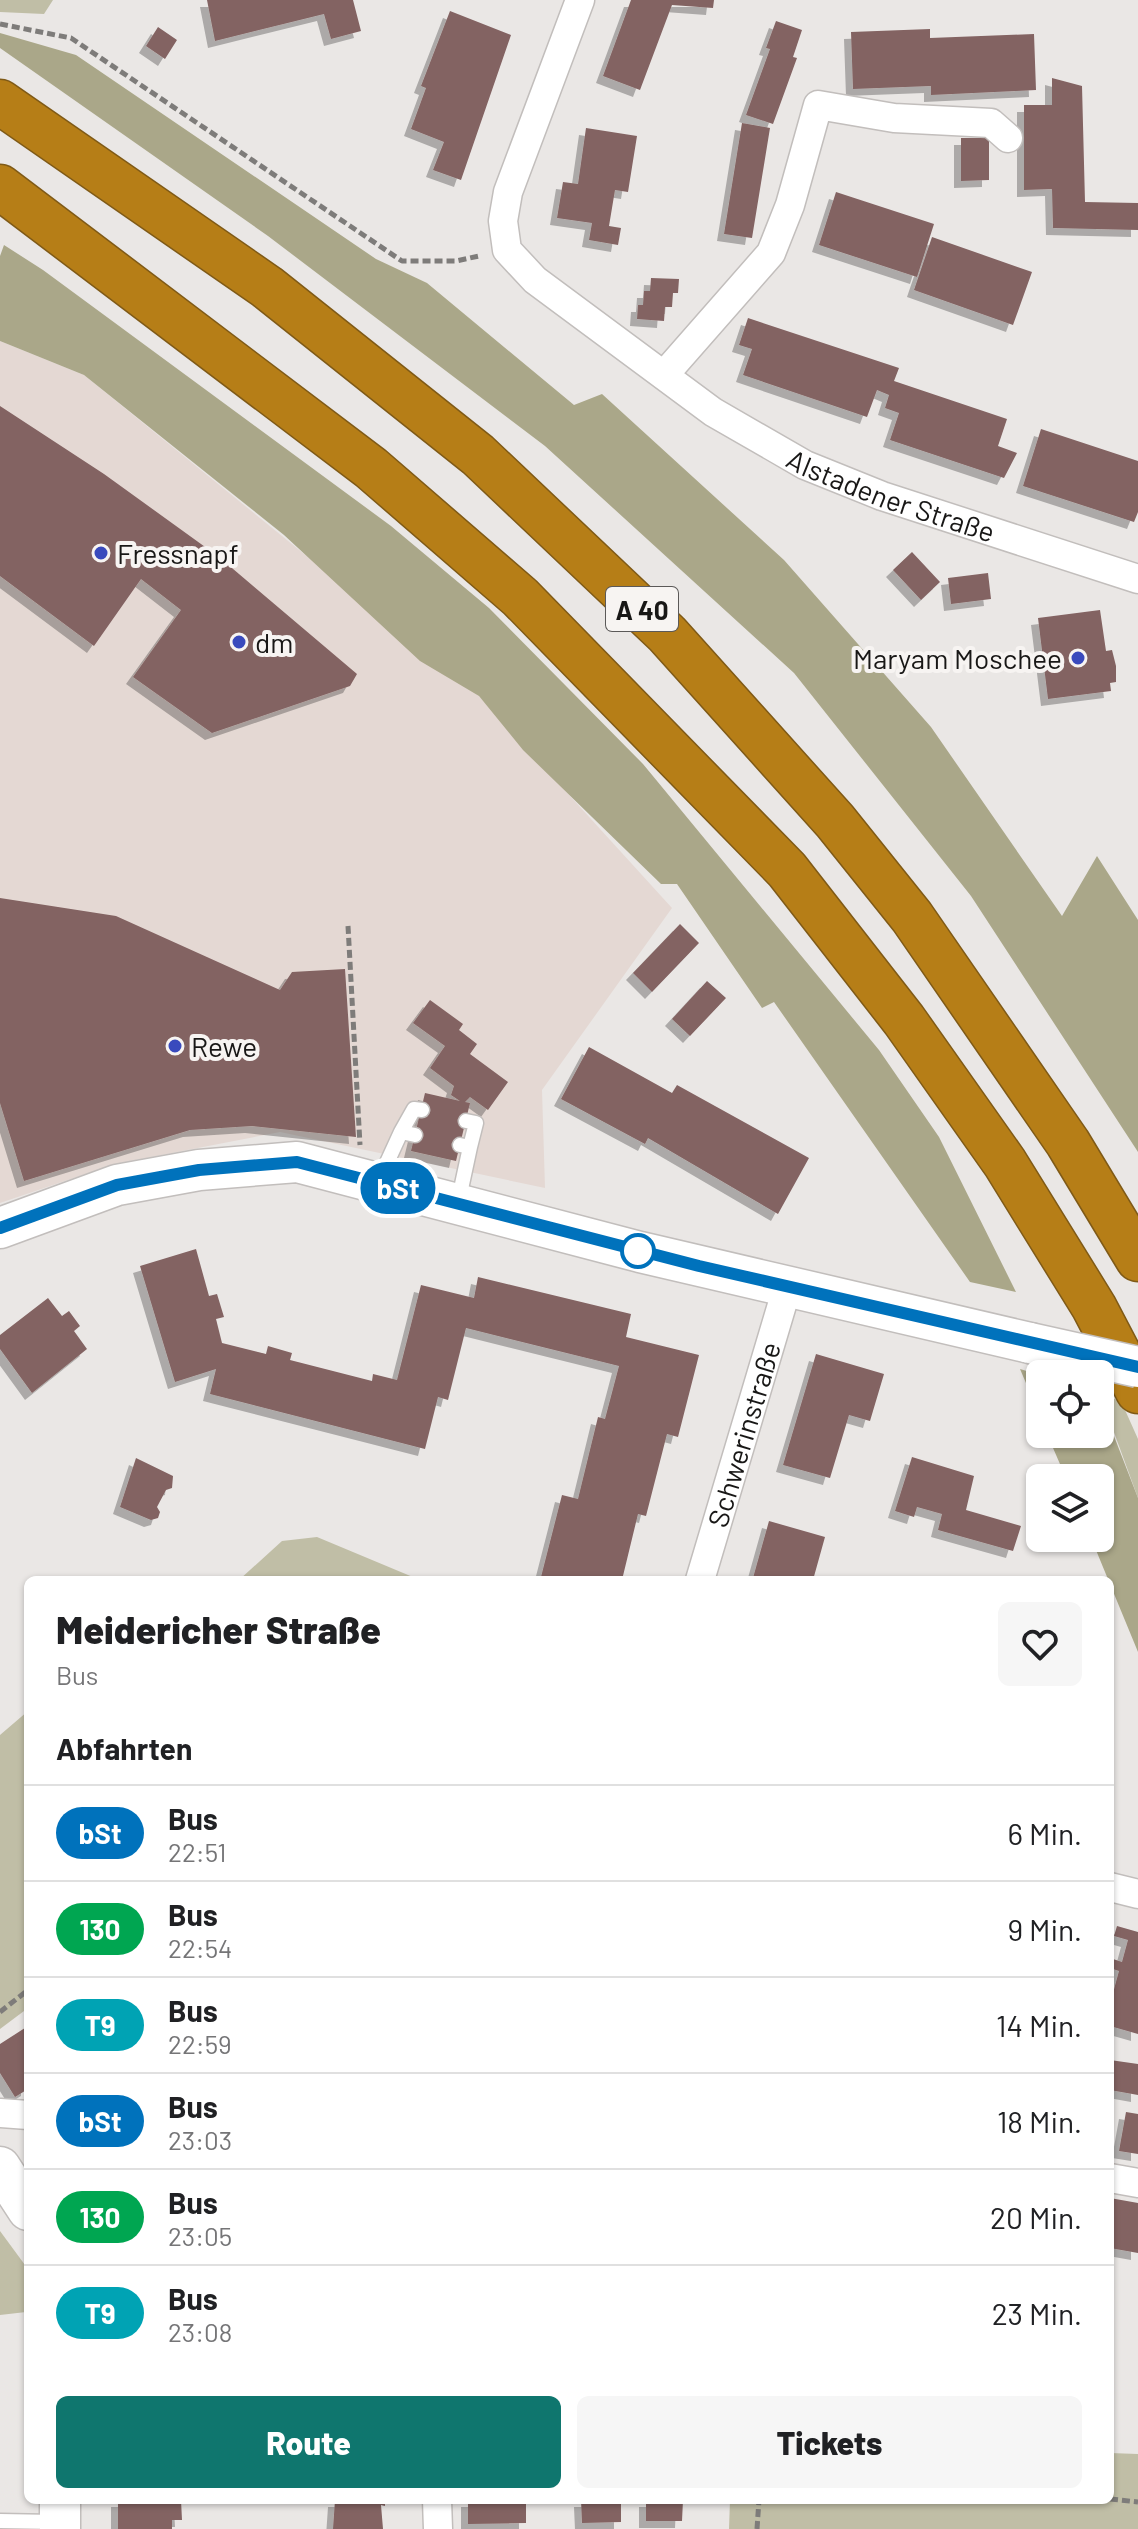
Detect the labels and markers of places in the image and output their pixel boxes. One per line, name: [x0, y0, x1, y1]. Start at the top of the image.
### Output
place label: Fressnapf: [117, 536, 239, 570]
marker: Fressnapf: [92, 544, 110, 562]
place label: dm: [255, 625, 293, 659]
marker: dm: [230, 633, 248, 651]
place label: Maryam Moschee: [853, 641, 1062, 675]
marker: Maryam Moschee: [1069, 649, 1087, 667]
place label: Rewe: [191, 1029, 257, 1063]
marker: Rewe: [166, 1037, 184, 1055]
unlabelled marker: [621, 1234, 655, 1268]

